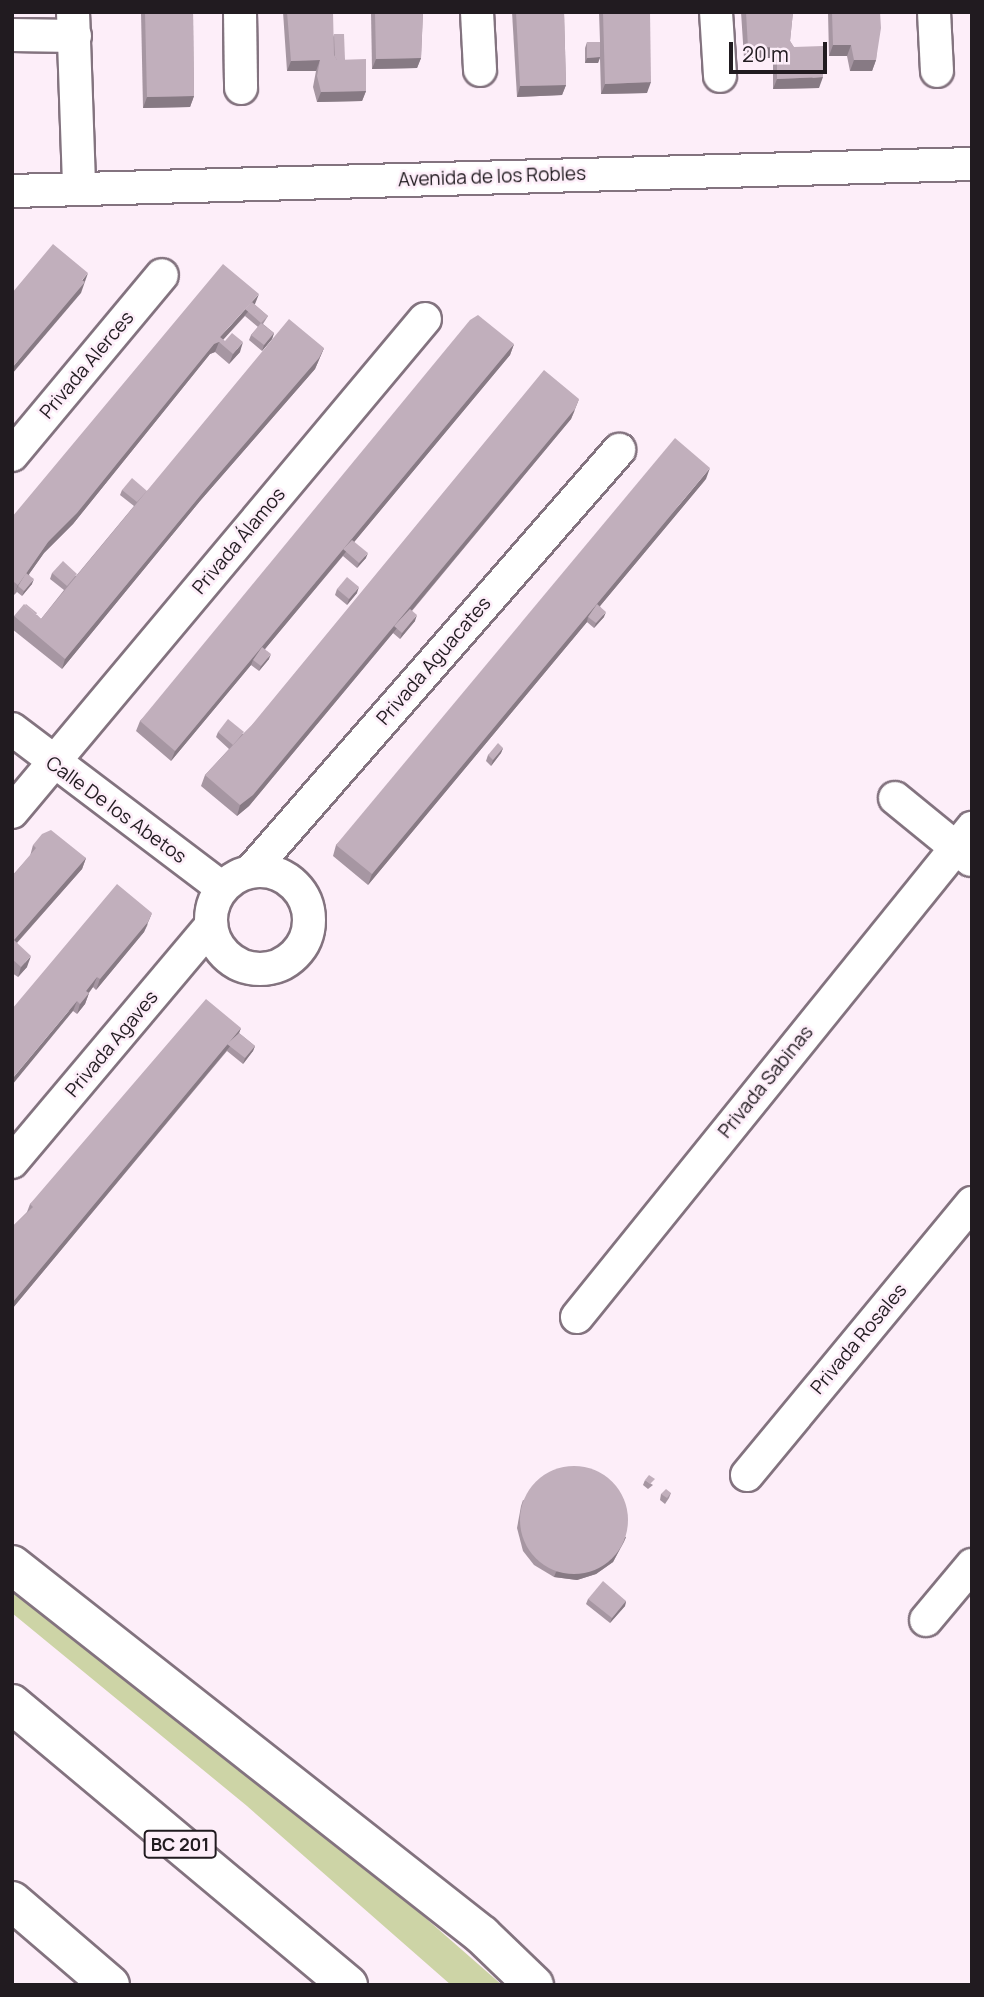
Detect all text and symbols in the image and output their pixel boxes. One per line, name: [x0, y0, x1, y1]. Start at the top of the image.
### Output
scale bar: [732, 28, 830, 72]
text: 20 m: [742, 40, 789, 68]
street label: Avenida de los Robles: [398, 162, 586, 192]
street label: Privada Alerces: [35, 307, 139, 423]
street label: Privada Álamos: [188, 483, 290, 599]
street label: Privada Aguacates: [372, 592, 496, 730]
street label: Calle De los Abetos: [41, 751, 191, 869]
street label: Privada Agaves: [61, 986, 163, 1102]
street label: Privada Sabinas: [714, 1021, 818, 1143]
street label: Privada Rosales: [806, 1279, 912, 1399]
road number: BC 201: [143, 1830, 217, 1858]

